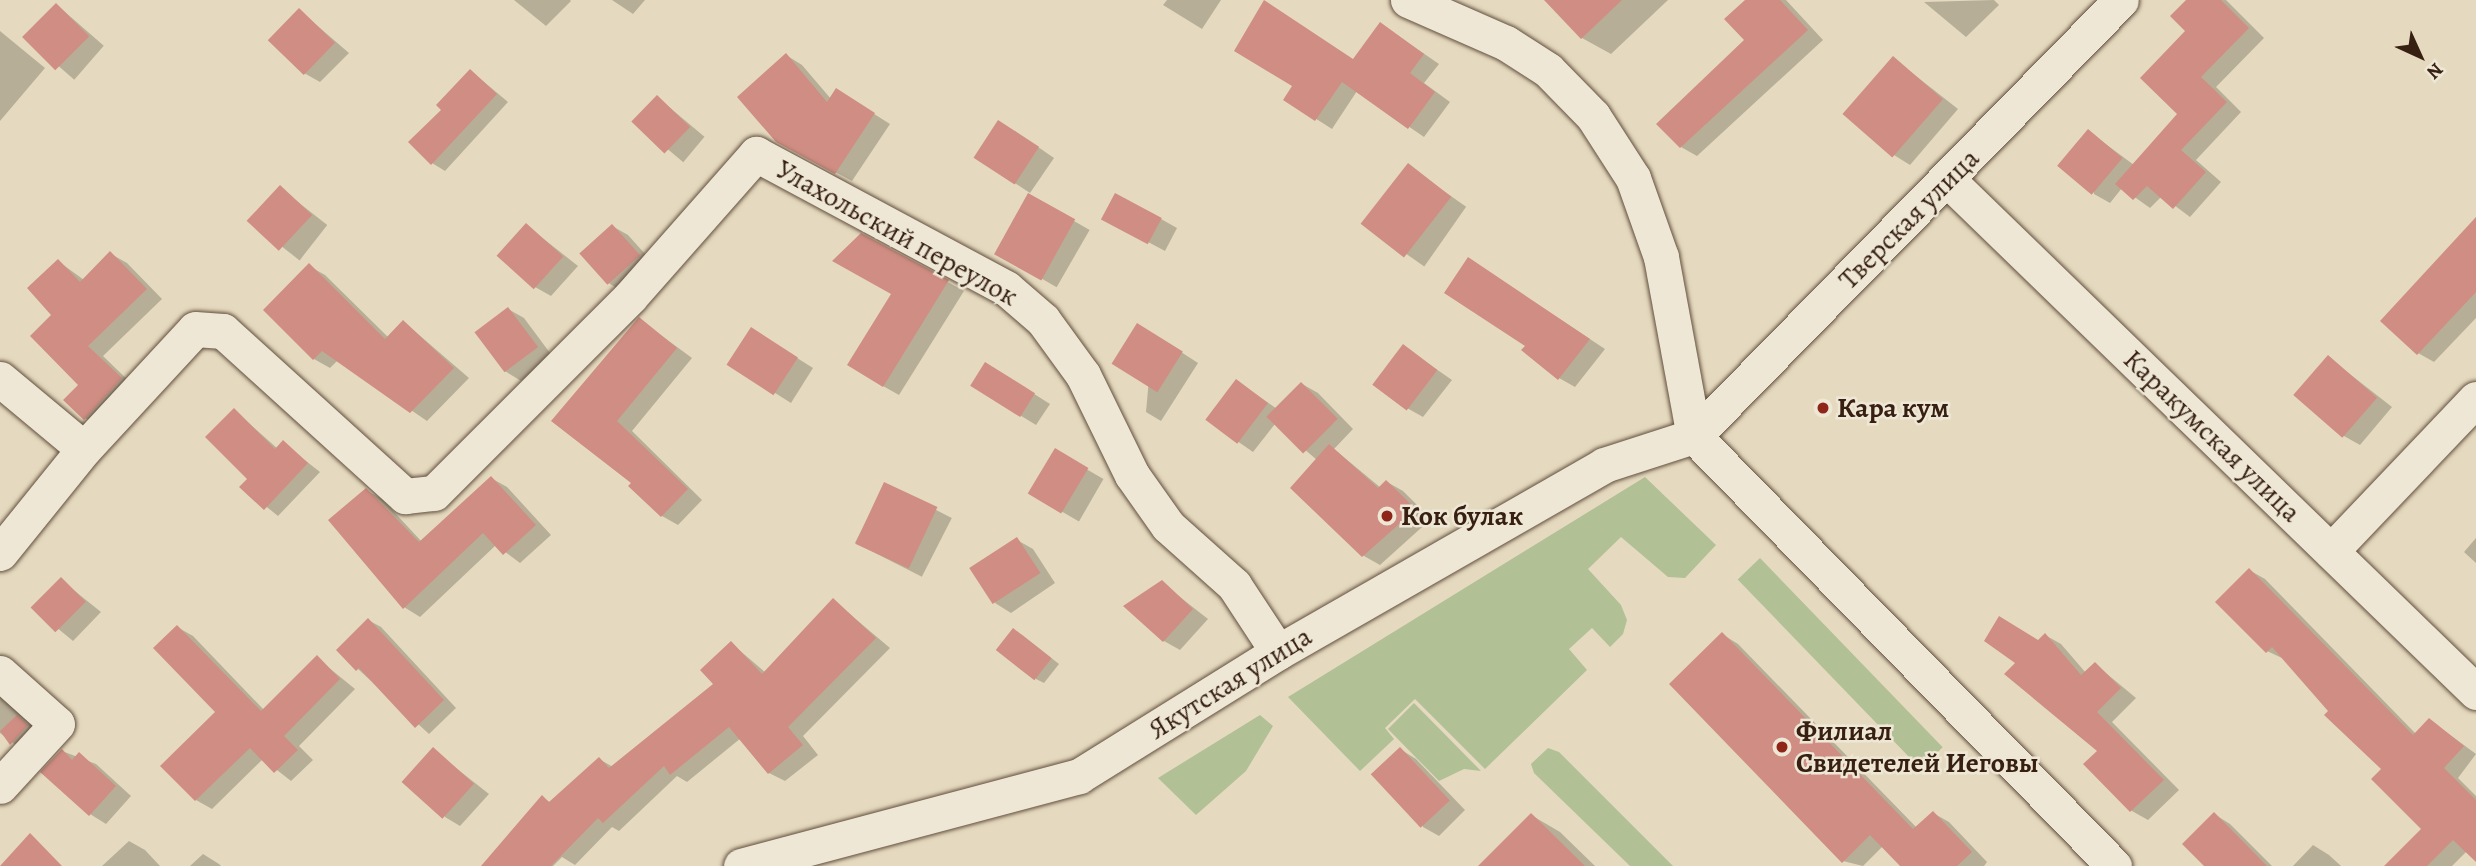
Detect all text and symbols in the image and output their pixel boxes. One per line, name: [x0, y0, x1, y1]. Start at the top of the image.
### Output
north arrow: [2385, 21, 2455, 91]
text: N: [2421, 57, 2449, 85]
street label: Тверская улица: [1832, 142, 1986, 296]
street label: Улахольский переулок: [770, 153, 1024, 313]
street label: Каракумская улица: [2116, 343, 2308, 529]
place label: Кара кум: [1837, 391, 1949, 425]
marker: Кара кум: [1815, 400, 1831, 416]
place label: Кок булак: [1401, 499, 1523, 533]
marker: Кок булак: [1379, 508, 1395, 524]
street label: Якутская улица: [1142, 619, 1318, 747]
place label: Филиал Свидетелей Иеговы: [1796, 714, 2039, 780]
marker: Филиал Свидетелей Иеговы: [1774, 739, 1790, 755]

